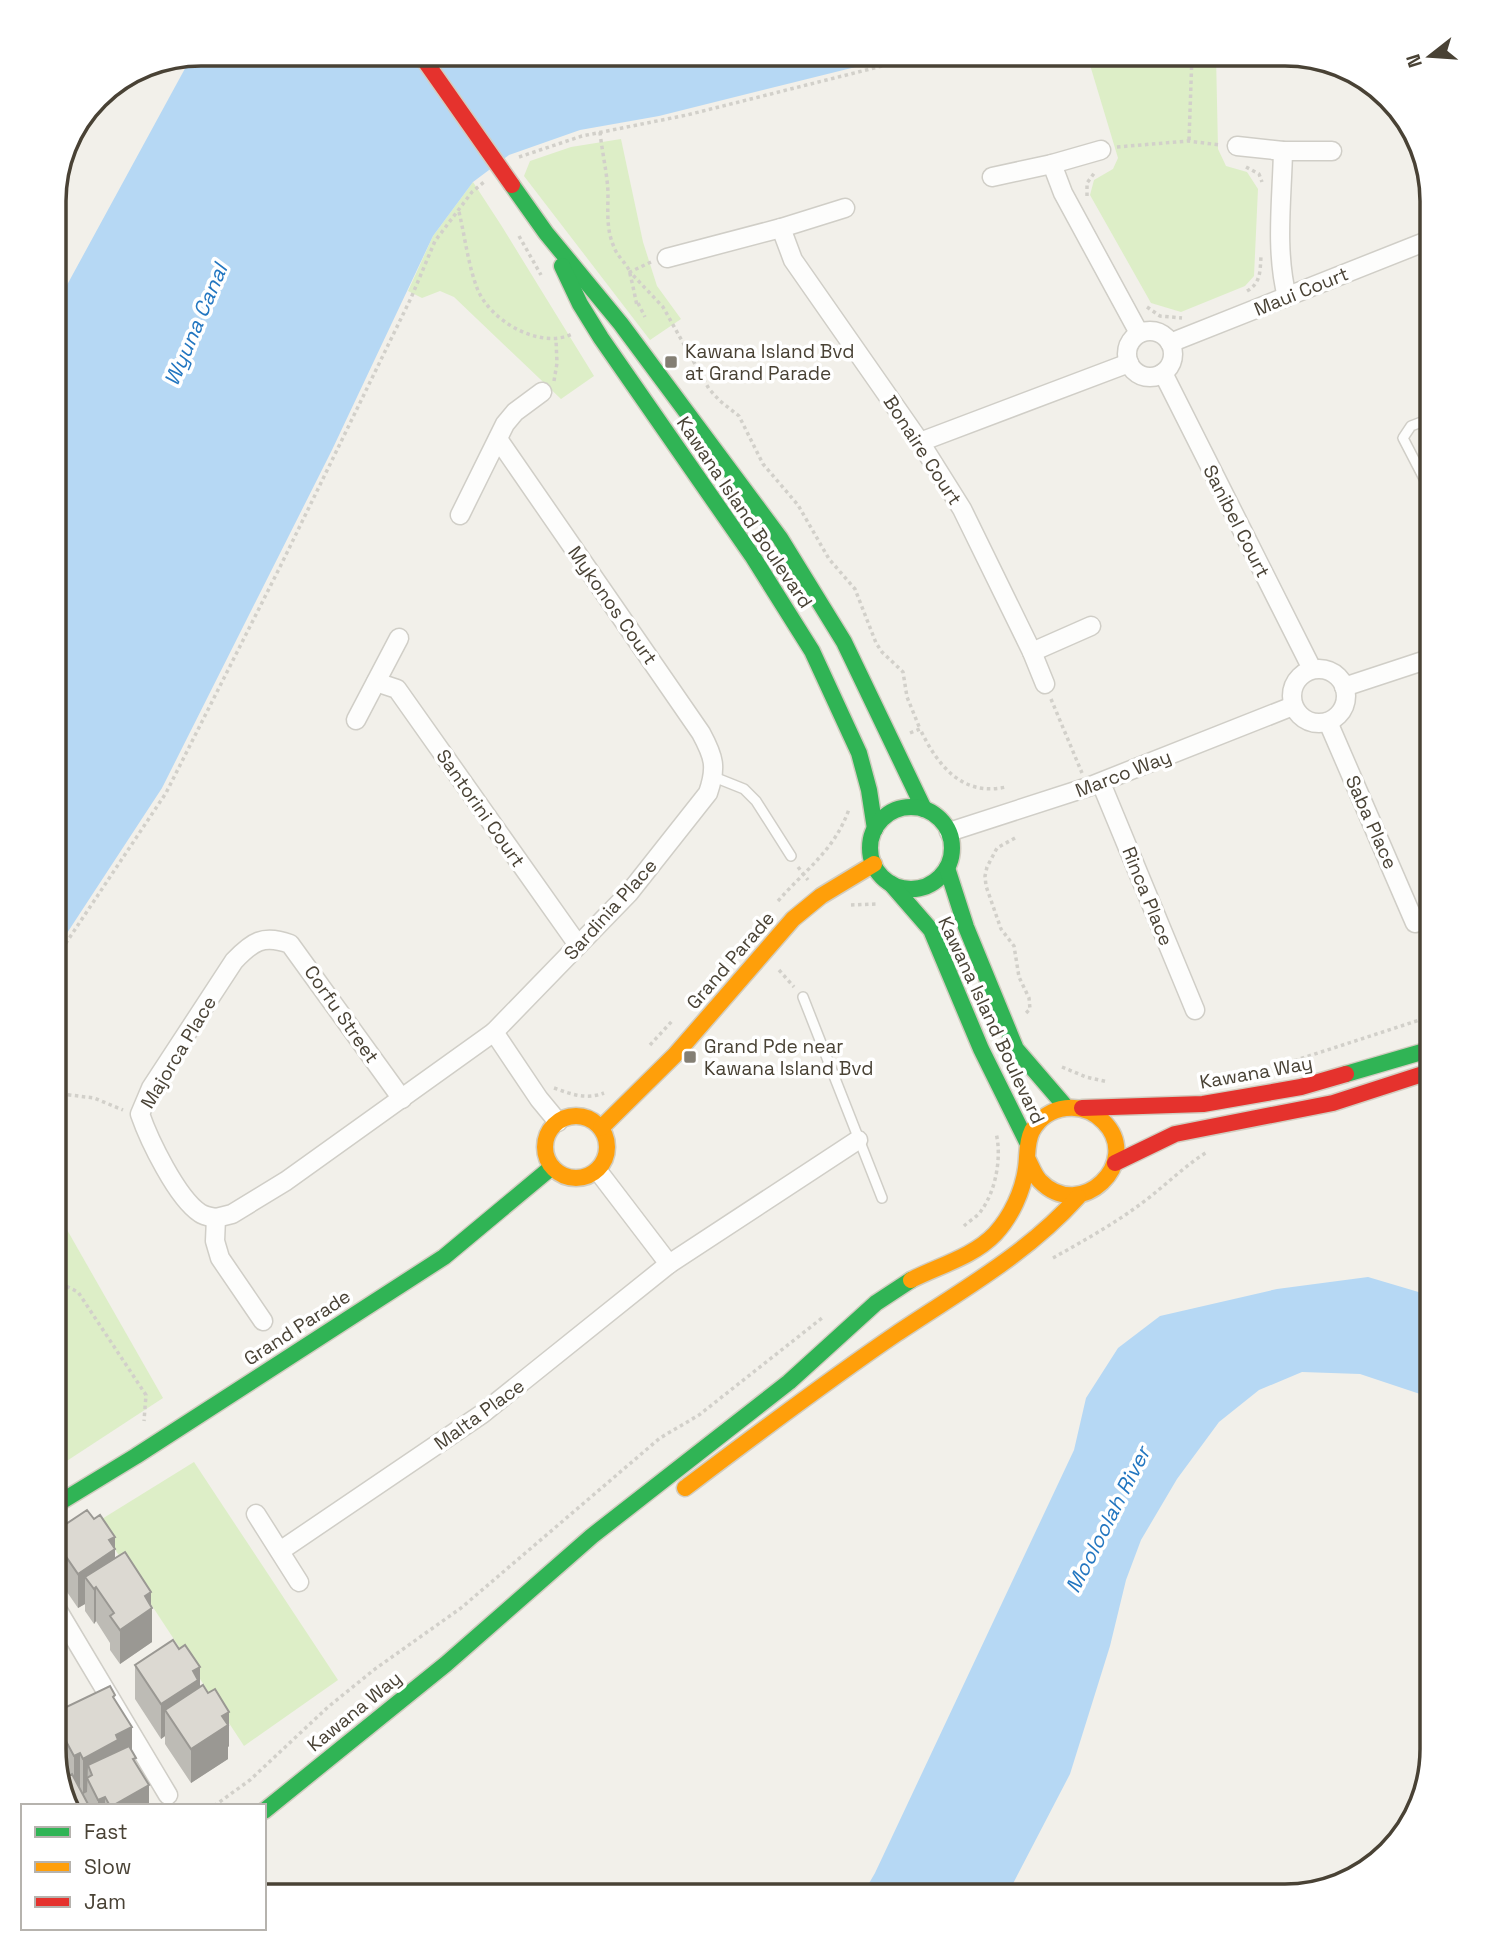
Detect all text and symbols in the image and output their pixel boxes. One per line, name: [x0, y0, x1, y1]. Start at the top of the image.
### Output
north arrow: [1395, 21, 1465, 91]
text: N: [1400, 51, 1428, 71]
water label: Wyuna Canal: [158, 257, 234, 390]
street label: Maui Court: [1250, 261, 1352, 322]
place label: Kawana Island Bvd at Grand Parade: [685, 339, 854, 386]
marker: Kawana Island Bvd at Grand Parade: [663, 354, 679, 370]
street label: Bonaire Court: [878, 391, 967, 510]
street label: Kawana Island Boulevard: [671, 412, 818, 613]
street label: Sanibel Court: [1197, 461, 1276, 582]
street label: Mykonos Court: [562, 541, 663, 670]
street label: Santorini Court: [431, 744, 531, 872]
street label: Marco Way: [1072, 744, 1175, 803]
street label: Saba Place: [1340, 771, 1403, 873]
street label: Rinca Place: [1116, 843, 1179, 949]
street label: Sardinia Place: [558, 854, 662, 965]
street label: Grand Parade: [681, 906, 780, 1015]
street label: Kawana Island Boulevard: [932, 912, 1051, 1128]
street label: Corfu Street: [299, 960, 385, 1068]
street label: Majorca Place: [135, 991, 222, 1113]
place label: Grand Pde near Kawana Island Bvd: [704, 1034, 873, 1081]
marker: Grand Pde near Kawana Island Bvd: [682, 1049, 698, 1065]
street label: Kawana Way: [1198, 1050, 1315, 1095]
street label: Grand Parade: [239, 1284, 355, 1371]
street label: Malta Place: [429, 1373, 529, 1456]
water label: Mooloolah River: [1059, 1440, 1157, 1597]
street label: Kawana Way: [302, 1666, 407, 1757]
legend: [21, 1804, 266, 1930]
text: Fast: [84, 1818, 128, 1845]
text: Slow: [84, 1853, 132, 1880]
text: Jam: [84, 1888, 126, 1915]

